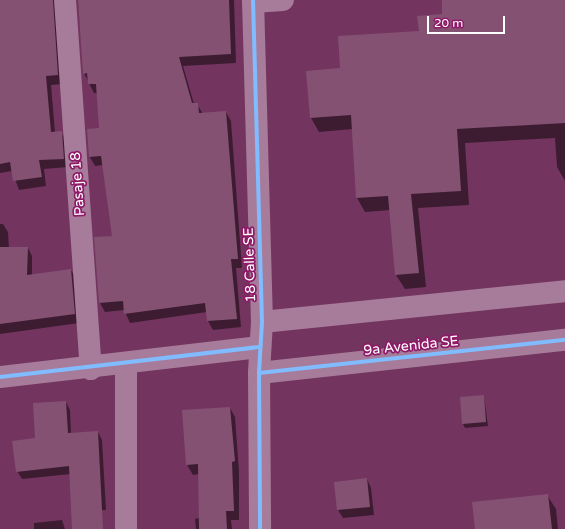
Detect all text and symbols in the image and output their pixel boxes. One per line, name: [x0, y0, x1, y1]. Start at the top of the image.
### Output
scale bar: [429, 8, 507, 34]
text: 20 m: [434, 16, 463, 30]
street label: Pasaje 18: [67, 151, 89, 217]
street label: 18 Calle SE: [240, 227, 260, 303]
street label: 9a Avenida SE: [363, 333, 459, 359]

